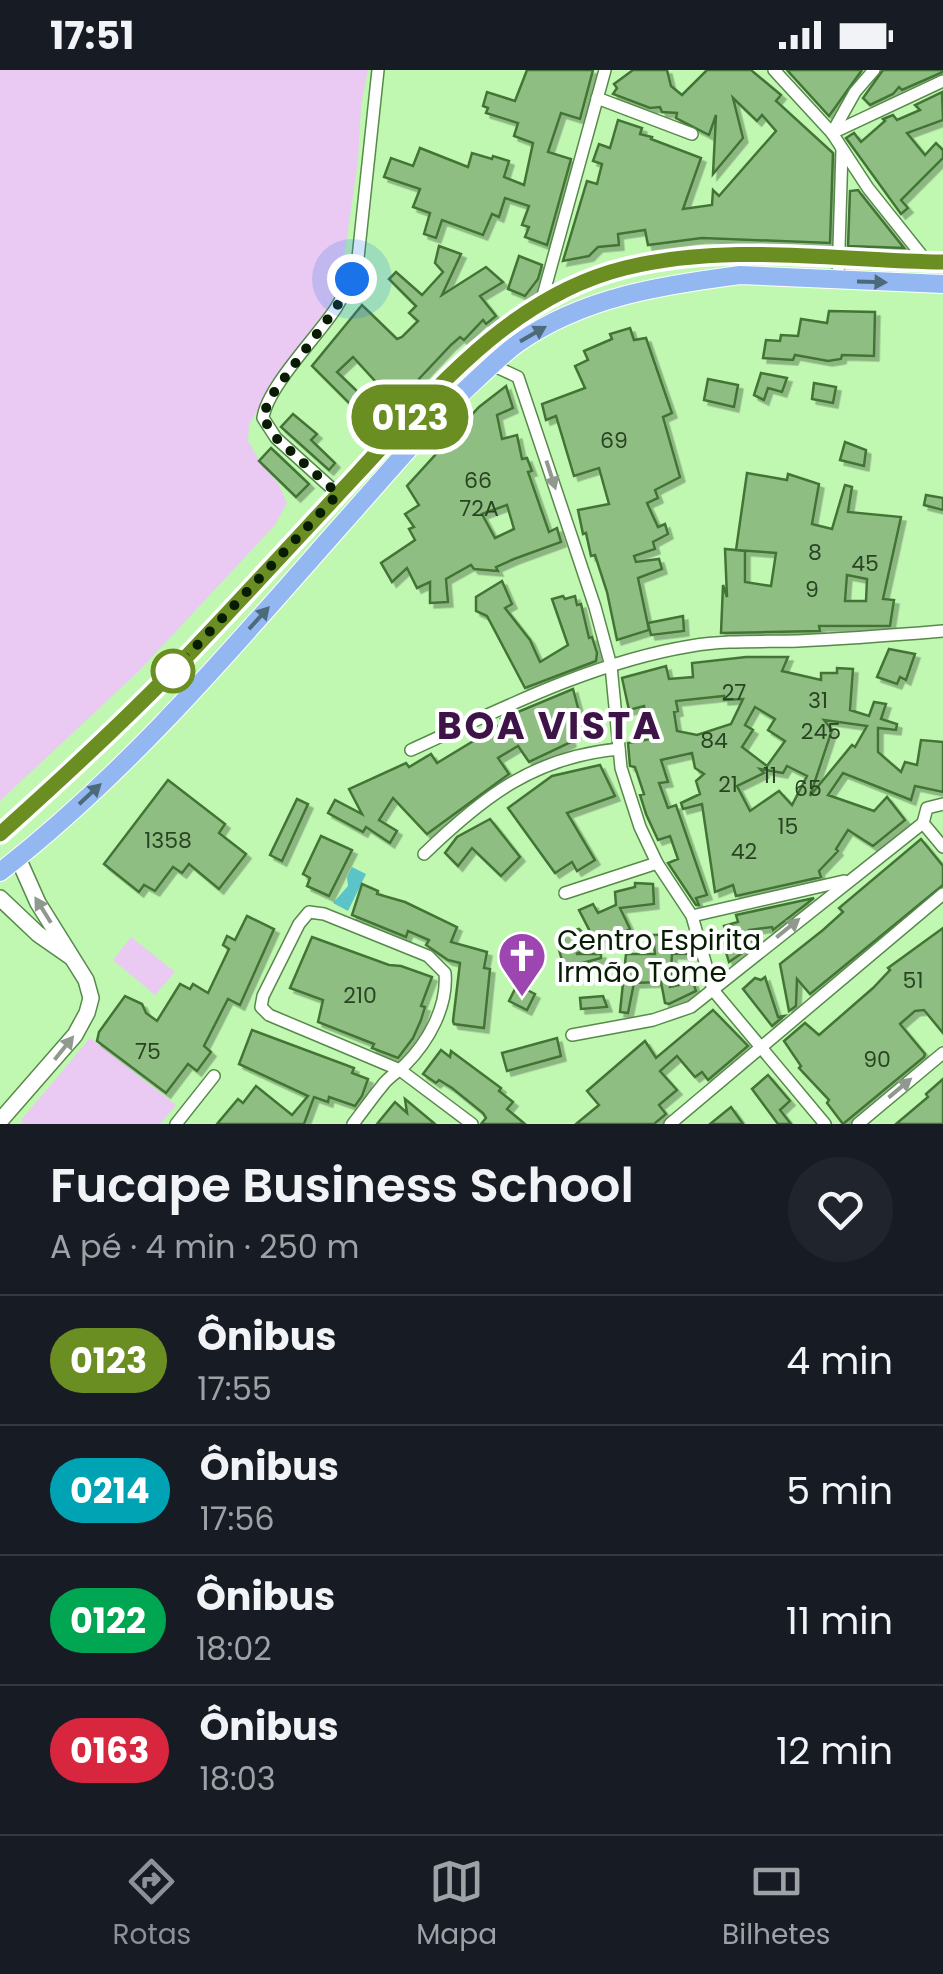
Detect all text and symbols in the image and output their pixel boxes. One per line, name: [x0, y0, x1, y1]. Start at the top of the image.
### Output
text: 17:51: [50, 9, 134, 62]
your location: [327, 254, 377, 304]
one-way arrow: [857, 274, 889, 290]
one-way arrow: [519, 326, 547, 343]
line badge: 0123: [340, 384, 480, 450]
text: 0123: [371, 393, 449, 442]
house number: 69: [600, 425, 628, 456]
one-way arrow: [545, 461, 560, 491]
house number: 66: [464, 465, 492, 496]
house number: 72A: [459, 493, 499, 524]
house number: 8: [808, 537, 822, 568]
house number: 45: [851, 548, 879, 579]
house number: 9: [805, 574, 819, 605]
one-way arrow: [248, 605, 270, 630]
unlabelled marker: [152, 650, 194, 692]
house number: 27: [722, 677, 746, 708]
house number: 31: [808, 685, 828, 716]
district label: BOA VISTA: [437, 699, 663, 752]
house number: 245: [801, 716, 841, 747]
house number: 84: [700, 725, 728, 756]
house number: 11: [763, 760, 777, 791]
house number: 21: [718, 769, 738, 800]
house number: 65: [794, 773, 822, 804]
one-way arrow: [78, 782, 102, 805]
house number: 15: [778, 811, 798, 842]
house number: 1358: [144, 825, 192, 856]
house number: 42: [731, 836, 757, 867]
one-way arrow: [35, 896, 53, 924]
one-way arrow: [776, 918, 801, 939]
place label: Centro Espirita Irmão Tome: [557, 921, 761, 992]
church icon: Centro Espirita Irmão Tome: [496, 930, 548, 998]
house number: 51: [903, 965, 923, 996]
house number: 210: [343, 980, 377, 1011]
one-way arrow: [53, 1035, 74, 1060]
house number: 75: [135, 1036, 161, 1067]
house number: 90: [863, 1044, 891, 1075]
one-way arrow: [888, 1078, 913, 1100]
text: Fucape Business School: [50, 1152, 634, 1219]
button: heart: [788, 1157, 893, 1262]
text: A pé · 4 min · 250 m: [50, 1224, 359, 1269]
text: Ônibus: [197, 1310, 336, 1363]
text: 4 min: [786, 1334, 893, 1387]
text: 0123: [70, 1336, 147, 1385]
text: 17:55: [197, 1366, 272, 1411]
text: Ônibus: [200, 1440, 339, 1493]
text: 5 min: [786, 1464, 893, 1517]
text: 0214: [70, 1466, 150, 1515]
text: 17:56: [200, 1496, 275, 1541]
text: Ônibus: [196, 1570, 335, 1623]
text: 11 min: [786, 1594, 893, 1647]
text: 0122: [70, 1596, 146, 1645]
text: 18:02: [196, 1626, 272, 1671]
text: Ônibus: [199, 1700, 339, 1753]
text: 12 min: [776, 1724, 893, 1777]
text: 0163: [70, 1726, 149, 1775]
text: 18:03: [199, 1756, 276, 1801]
tab: Rotas: [113, 1854, 191, 1956]
tab: Mapa: [416, 1854, 497, 1956]
tab: Bilhetes: [722, 1854, 830, 1956]

